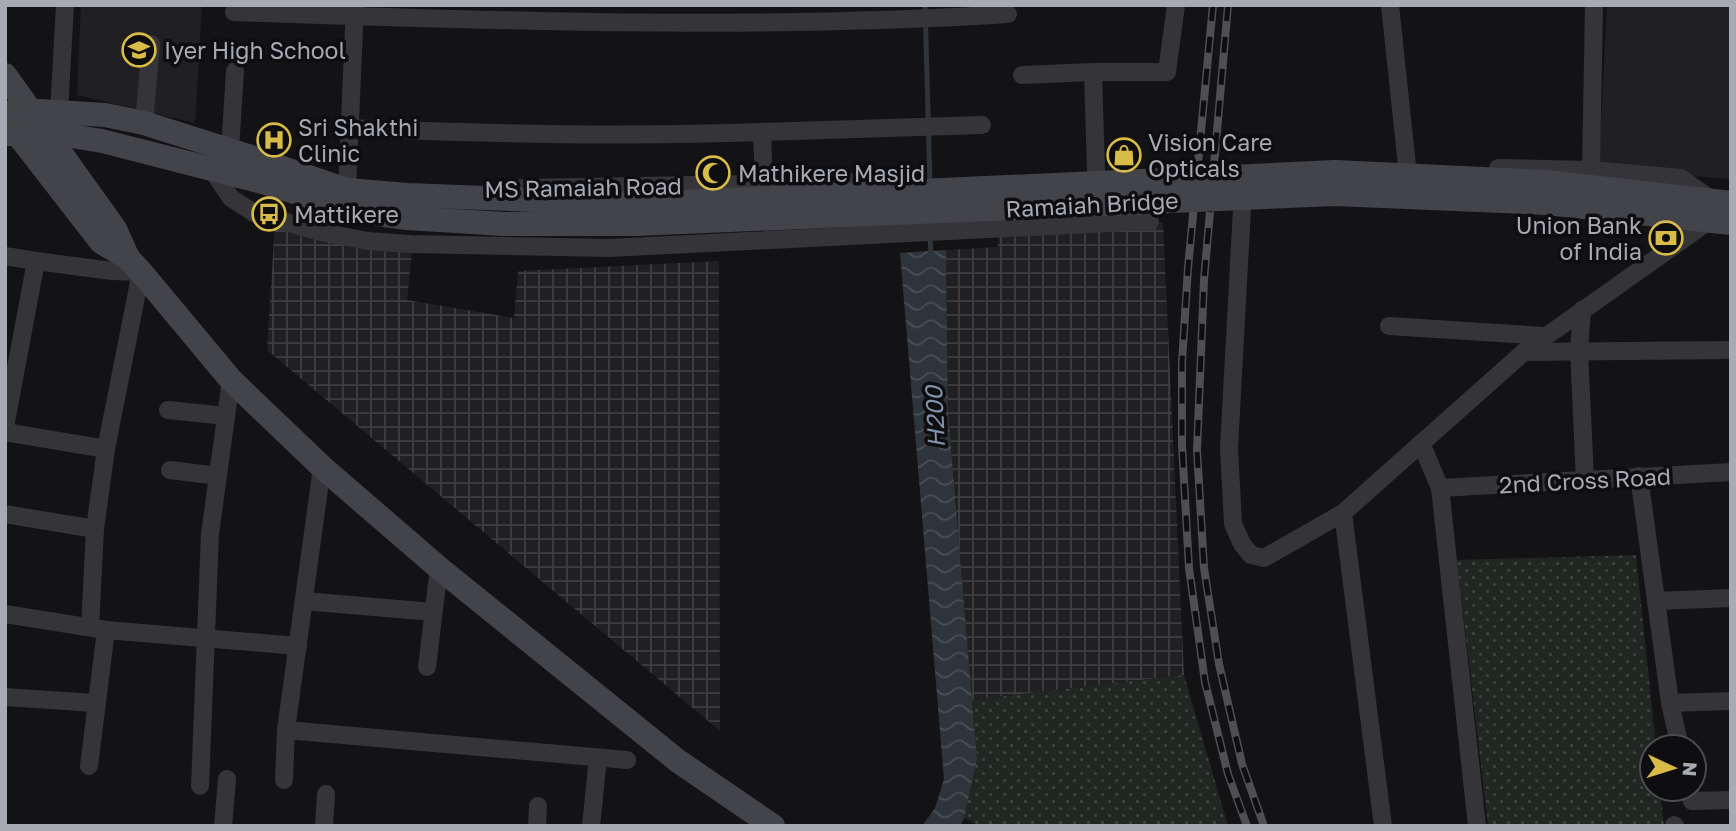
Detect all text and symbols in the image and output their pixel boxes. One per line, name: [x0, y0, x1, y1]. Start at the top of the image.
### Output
school or university icon: Iyer High School: [120, 31, 158, 69]
place label: Iyer High School: [164, 36, 346, 64]
place label: Sri Shakthi Clinic: [298, 113, 418, 167]
hospital icon: Sri Shakthi Clinic: [255, 121, 293, 159]
place label: Vision Care Opticals: [1148, 128, 1272, 182]
shop icon: Vision Care Opticals: [1105, 136, 1143, 174]
mosque icon: Mathikere Masjid: [694, 154, 732, 192]
place label: Mathikere Masjid: [738, 159, 925, 187]
street label: MS Ramaiah Road: [484, 171, 682, 203]
street label: Ramaiah Bridge: [1005, 185, 1179, 223]
bus stop icon: Mattikere: [250, 195, 288, 233]
place label: Mattikere: [294, 200, 399, 228]
place label: Union Bank of India: [1516, 211, 1642, 265]
bank icon: Union Bank of India: [1647, 219, 1685, 257]
water label: H200: [918, 383, 950, 449]
street label: 2nd Cross Road: [1498, 462, 1672, 498]
north arrow: [1638, 733, 1708, 803]
text: N: [1678, 761, 1702, 777]

